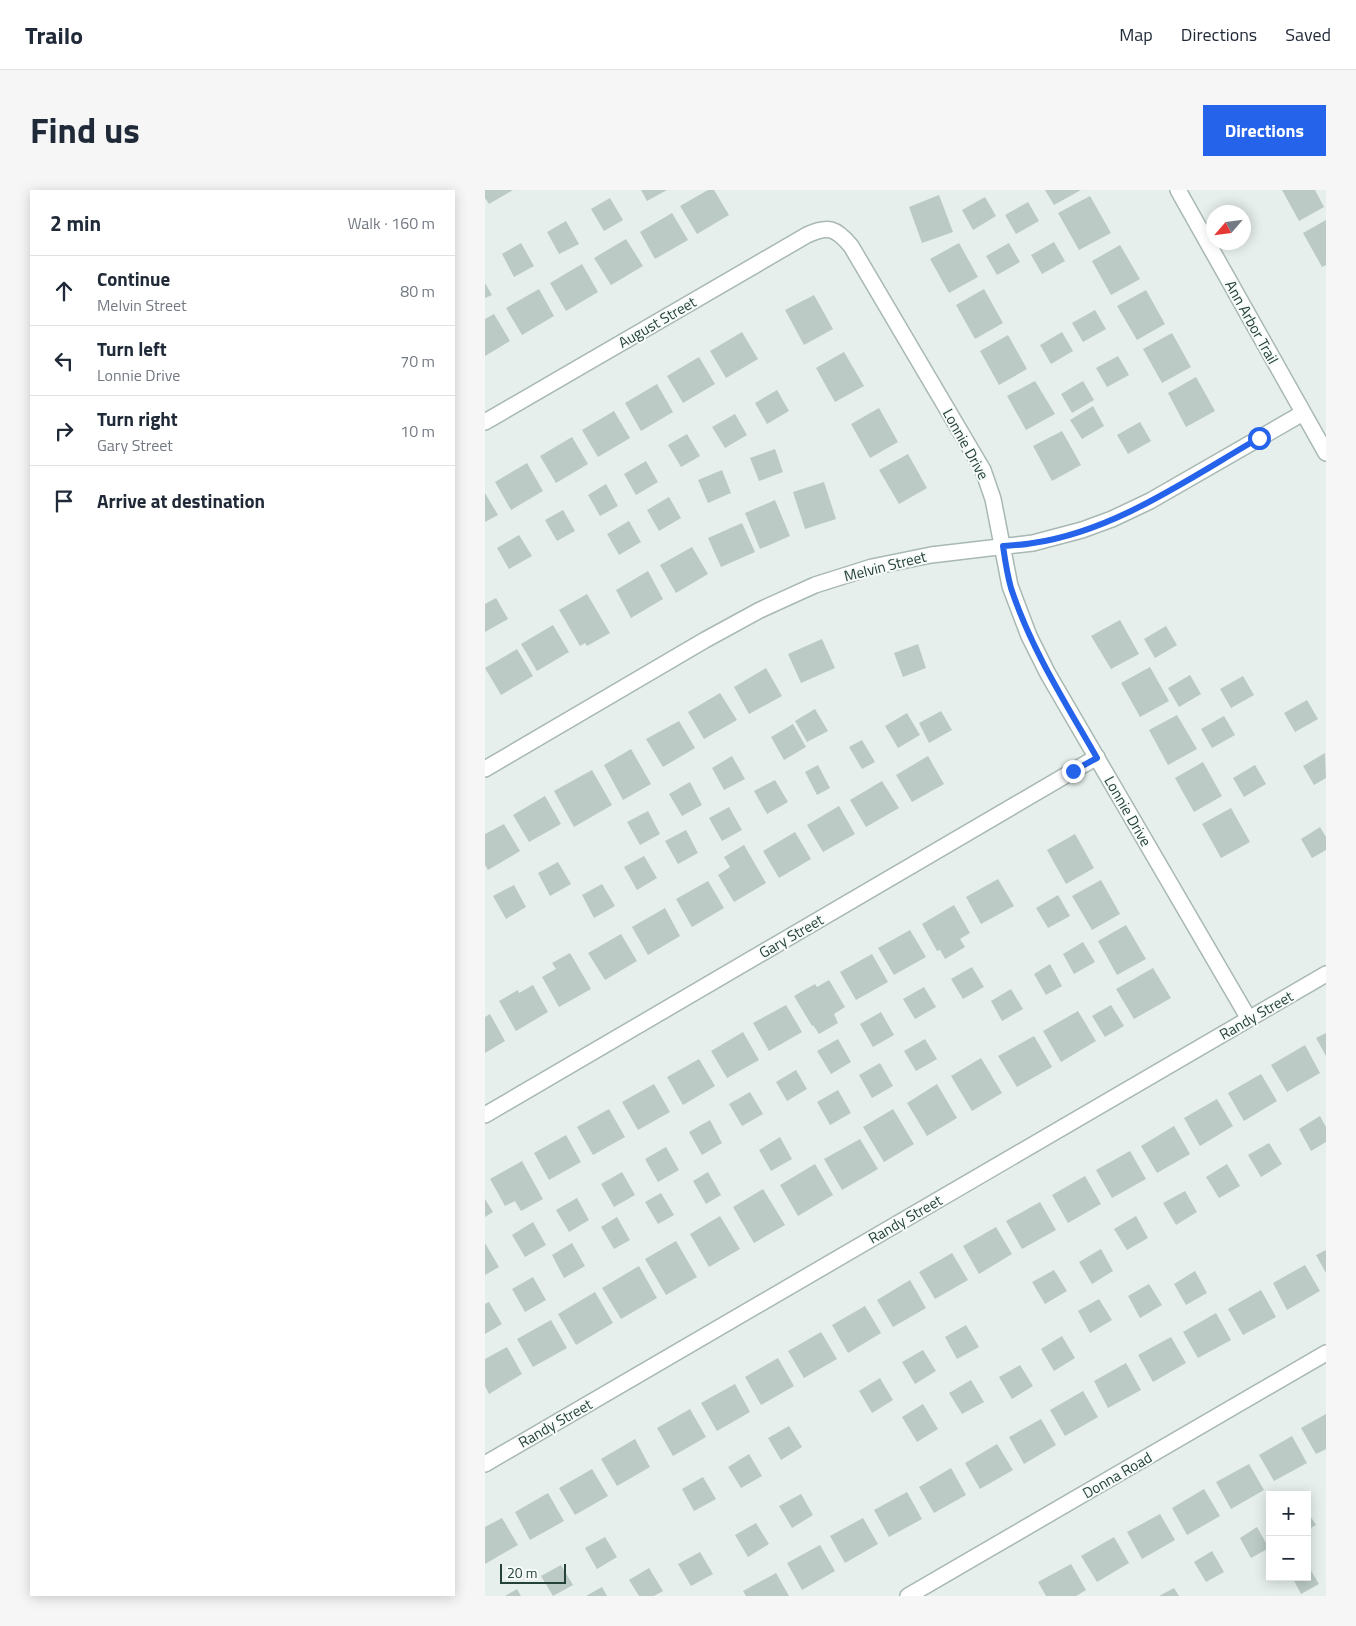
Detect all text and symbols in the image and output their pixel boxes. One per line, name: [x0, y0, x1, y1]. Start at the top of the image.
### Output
text: Trailo: [25, 17, 83, 53]
text: Map: [1119, 21, 1153, 48]
text: Directions: [1181, 21, 1257, 48]
text: Saved: [1285, 21, 1331, 48]
text: Find us: [30, 103, 140, 157]
button: Directions: [1203, 105, 1326, 156]
north arrow: [1206, 205, 1251, 250]
text: 2 min: [50, 207, 101, 239]
text: Walk · 160 m: [347, 211, 435, 235]
text: Continue: [97, 264, 170, 293]
street label: Ann Arbor Trail: [1219, 276, 1285, 368]
icon: ahead: [50, 277, 78, 305]
text: 80 m: [400, 279, 435, 303]
street label: August Street: [614, 290, 701, 354]
text: Melvin Street: [97, 293, 187, 317]
text: Turn left: [97, 334, 167, 363]
icon: left: [50, 347, 78, 375]
text: 70 m: [400, 349, 435, 373]
text: Lonnie Drive: [97, 363, 180, 387]
text: Turn right: [97, 404, 178, 433]
street label: Lonnie Drive: [937, 404, 995, 484]
icon: right: [50, 417, 78, 445]
text: 10 m: [400, 419, 435, 443]
route start: [1248, 427, 1271, 450]
text: Gary Street: [97, 433, 173, 457]
text: Arrive at destination: [97, 486, 265, 515]
icon: arrive: [50, 487, 78, 515]
street label: Melvin Street: [841, 544, 929, 587]
route end: [1062, 760, 1085, 783]
street label: Lonnie Drive: [1099, 771, 1157, 851]
street label: Gary Street: [754, 908, 828, 964]
street label: Randy Street: [1215, 984, 1298, 1045]
street label: Randy Street: [864, 1188, 947, 1249]
street label: Randy Street: [514, 1392, 597, 1453]
street label: Donna Road: [1078, 1446, 1156, 1504]
map controls: [1266, 1491, 1311, 1581]
button: +: [1266, 1491, 1311, 1536]
button: −: [1266, 1536, 1311, 1581]
scale bar: [500, 1561, 566, 1584]
text: 20 m: [507, 1562, 537, 1583]

